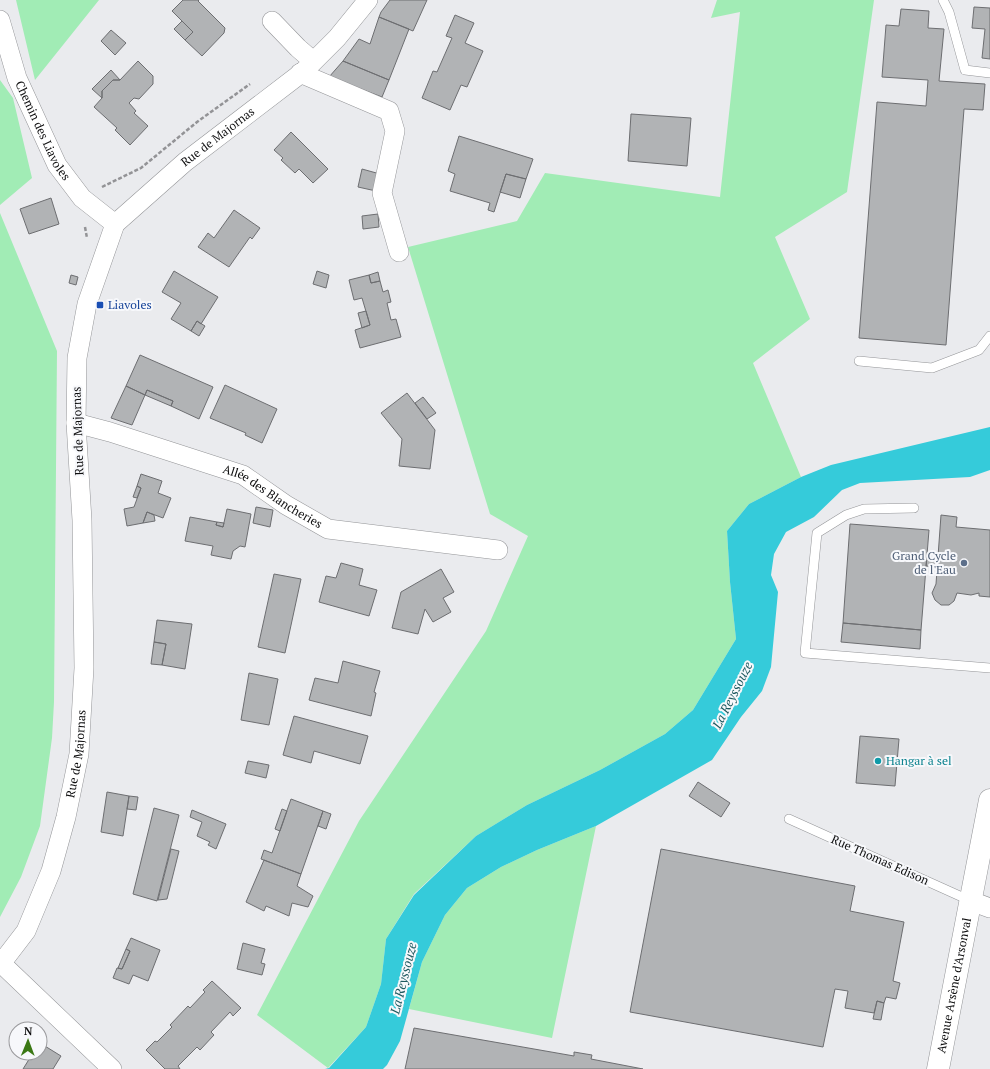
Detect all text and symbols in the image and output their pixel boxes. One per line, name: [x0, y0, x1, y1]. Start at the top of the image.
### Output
street label: Chemin des Liavoles: [12, 78, 74, 183]
street label: Rue de Majornas: [178, 104, 257, 169]
place label: Liavoles: [108, 297, 152, 312]
marker: Liavoles: [95, 300, 105, 310]
street label: Rue de Majornas: [68, 386, 87, 476]
street label: Allée des Blancheries: [221, 461, 325, 531]
place label: Grand Cycle de l'Eau: [892, 548, 956, 577]
marker: Grand Cycle de l'Eau: [959, 558, 969, 568]
water label: La Reyssouze: [707, 658, 757, 733]
street label: Rue de Majornas: [62, 709, 89, 799]
place label: Hangar à sel: [886, 753, 952, 768]
marker: Hangar à sel: [873, 756, 883, 766]
street label: Rue Thomas Edison: [829, 831, 931, 888]
street label: Avenue Arsène d'Arsonval: [933, 916, 974, 1054]
water label: La Reyssouze: [385, 940, 421, 1017]
north arrow: [8, 1021, 48, 1061]
text: N: [24, 1024, 33, 1038]

